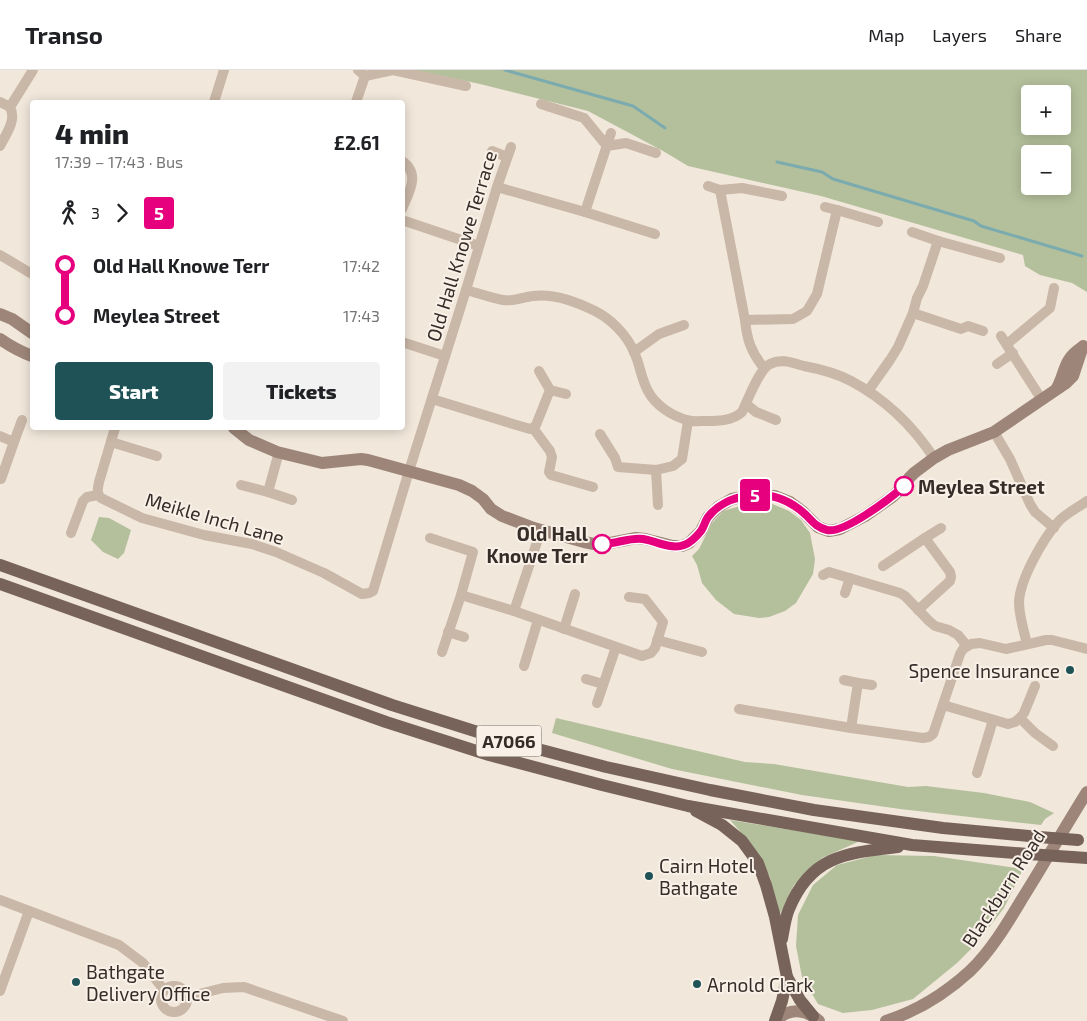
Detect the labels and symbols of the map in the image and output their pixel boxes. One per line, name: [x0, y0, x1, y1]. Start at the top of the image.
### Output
street label: Old Hall Knowe Terrace: [421, 148, 501, 344]
place label: Meylea Street: [918, 475, 1045, 499]
marker: Meylea Street: [894, 476, 914, 496]
line badge: 5: [739, 479, 771, 511]
street label: Meikle Inch Lane: [143, 487, 287, 549]
place label: Old Hall Knowe Terr: [486, 522, 589, 567]
marker: Old Hall Knowe Terr: [592, 534, 612, 554]
place label: Spence Insurance: [909, 659, 1060, 682]
marker: Spence Insurance: [1064, 664, 1076, 676]
road number: A7066: [476, 726, 542, 756]
street label: Blackburn Road: [957, 825, 1049, 951]
place label: Cairn Hotel Bathgate: [659, 854, 755, 899]
marker: Cairn Hotel Bathgate: [643, 870, 655, 882]
place label: Bathgate Delivery Office: [86, 960, 211, 1005]
place label: Arnold Clark: [707, 973, 814, 996]
marker: Bathgate Delivery Office: [70, 976, 82, 988]
marker: Arnold Clark: [691, 978, 703, 990]

